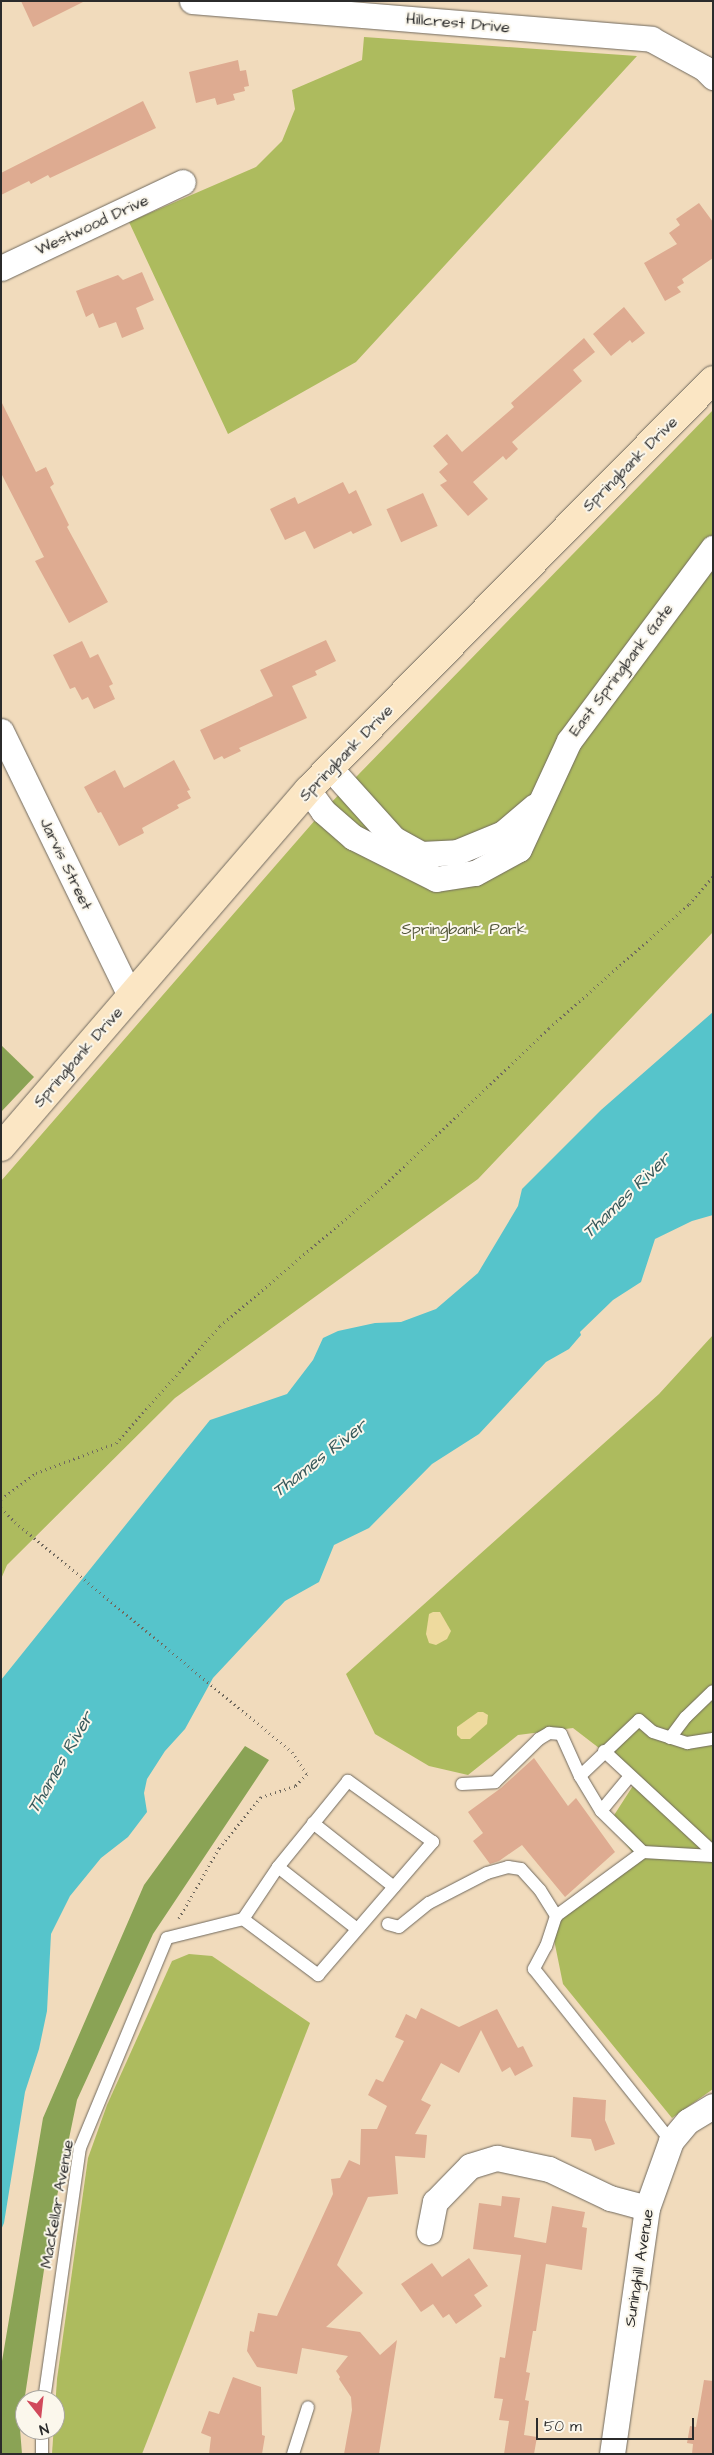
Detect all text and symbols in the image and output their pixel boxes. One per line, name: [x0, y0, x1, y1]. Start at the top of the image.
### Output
street label: Hillcrest Drive: [405, 9, 511, 37]
street label: Westwood Drive: [33, 190, 151, 260]
street label: Springbank Drive: [578, 412, 682, 516]
street label: East Springbank Gate: [565, 600, 677, 740]
street label: Springbank Drive: [295, 701, 397, 805]
street label: Jarvis Street: [35, 815, 97, 913]
park label: Springbank Park: [401, 919, 527, 939]
street label: Springbank Drive: [29, 1003, 127, 1111]
water label: Thames River: [579, 1149, 675, 1243]
water label: Thames River: [268, 1415, 372, 1503]
water label: Thames River: [23, 1708, 99, 1818]
street label: MacKellar Avenue: [36, 2138, 78, 2270]
street label: Suninghill Avenue: [620, 2208, 658, 2328]
north arrow: [15, 2390, 65, 2440]
scale bar: [539, 2408, 696, 2440]
text: 50 m: [544, 2416, 582, 2437]
text: N: [37, 2418, 51, 2439]

